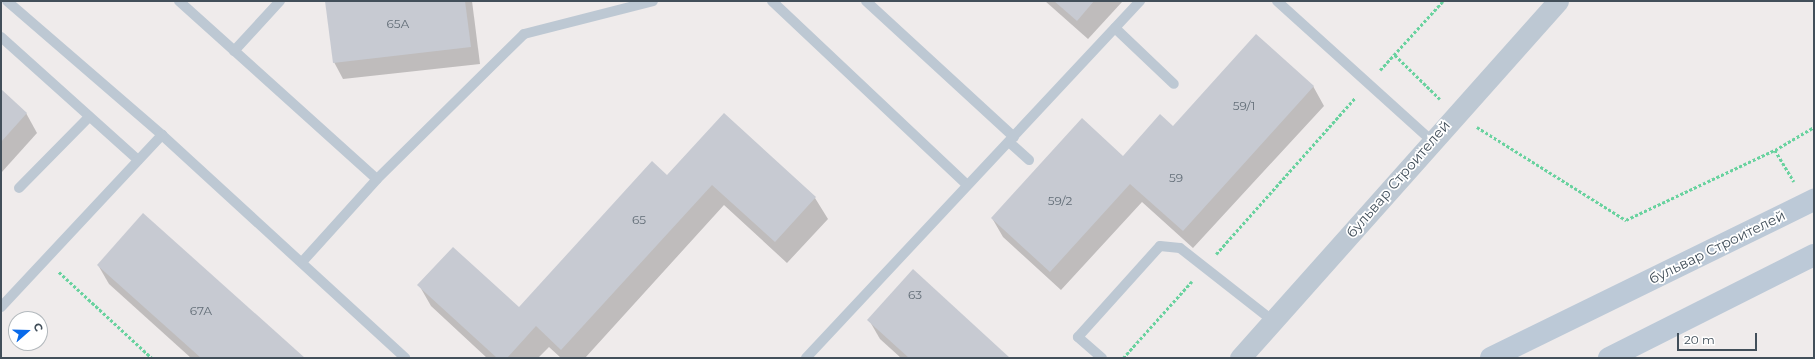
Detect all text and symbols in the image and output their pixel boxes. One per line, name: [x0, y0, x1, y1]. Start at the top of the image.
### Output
house number: 65А: [386, 17, 410, 31]
house number: 59/1: [1233, 99, 1255, 113]
street label: бульвар Строителей: [1343, 117, 1453, 241]
house number: 59: [1169, 171, 1183, 185]
house number: 59/2: [1048, 194, 1072, 208]
street label: бульвар Строителей: [1646, 207, 1788, 287]
house number: 65: [632, 213, 646, 227]
house number: 63: [908, 288, 922, 302]
house number: 67А: [190, 304, 212, 318]
north arrow: [8, 311, 48, 351]
text: С: [30, 321, 46, 333]
scale bar: [1679, 325, 1759, 351]
text: 20 m: [1684, 332, 1715, 347]

